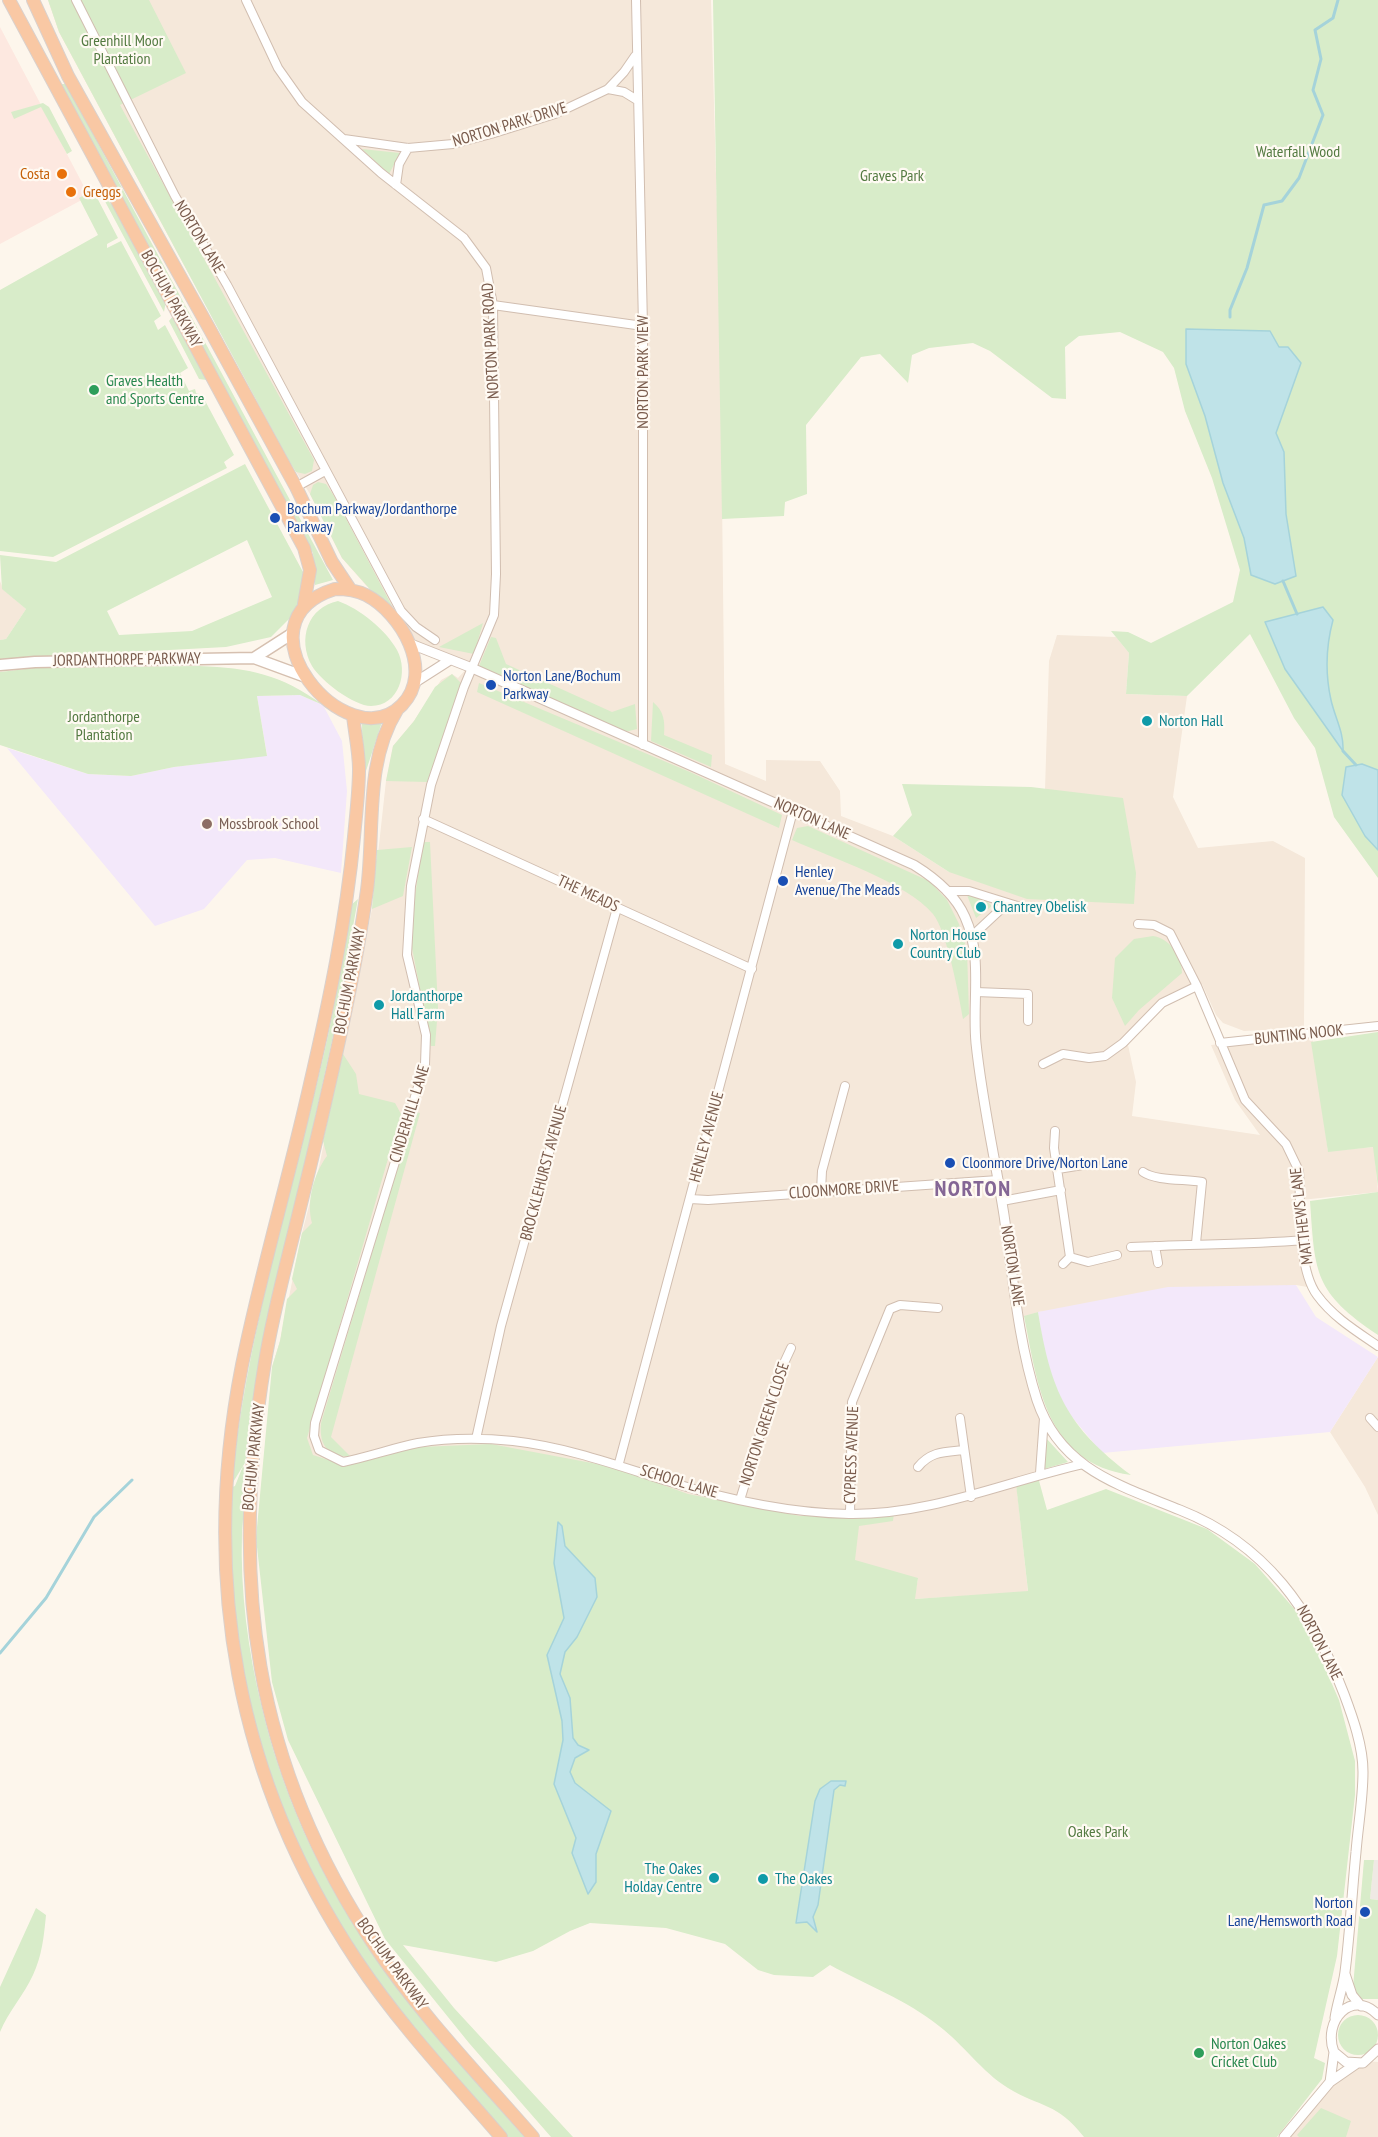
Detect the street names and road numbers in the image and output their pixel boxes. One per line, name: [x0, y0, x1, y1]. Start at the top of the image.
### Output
street label: NORTON PARK DRIVE: [450, 98, 570, 152]
street label: NORTON LANE: [170, 197, 228, 277]
street label: BOCHUM PARKWAY: [136, 247, 206, 351]
street label: NORTON PARK ROAD: [478, 282, 504, 400]
street label: NORTON PARK VIEW: [633, 315, 653, 429]
street label: JORDANTHORPE PARKWAY: [53, 649, 201, 671]
street label: NORTON LANE: [771, 794, 853, 844]
street label: THE MEADS: [554, 871, 622, 917]
street label: BOCHUM PARKWAY: [330, 926, 370, 1036]
street label: BUNTING NOOK: [1254, 1021, 1344, 1049]
street label: CINDERHILL LANE: [386, 1063, 434, 1165]
street label: HENLEY AVENUE: [686, 1089, 728, 1185]
street label: BROCKLEHURST AVENUE: [517, 1103, 571, 1243]
street label: MATTHEWS LANE: [1287, 1166, 1317, 1266]
street label: CLOONMORE DRIVE: [788, 1177, 900, 1203]
street label: NORTON LANE: [996, 1224, 1028, 1308]
street label: NORTON GREEN CLOSE: [736, 1360, 794, 1488]
street label: BOCHUM PARKWAY: [239, 1402, 269, 1512]
street label: CYPRESS AVENUE: [841, 1406, 863, 1504]
street label: SCHOOL LANE: [638, 1461, 720, 1503]
street label: NORTON LANE: [1292, 1602, 1346, 1684]
street label: BOCHUM PARKWAY: [353, 1915, 431, 2013]

